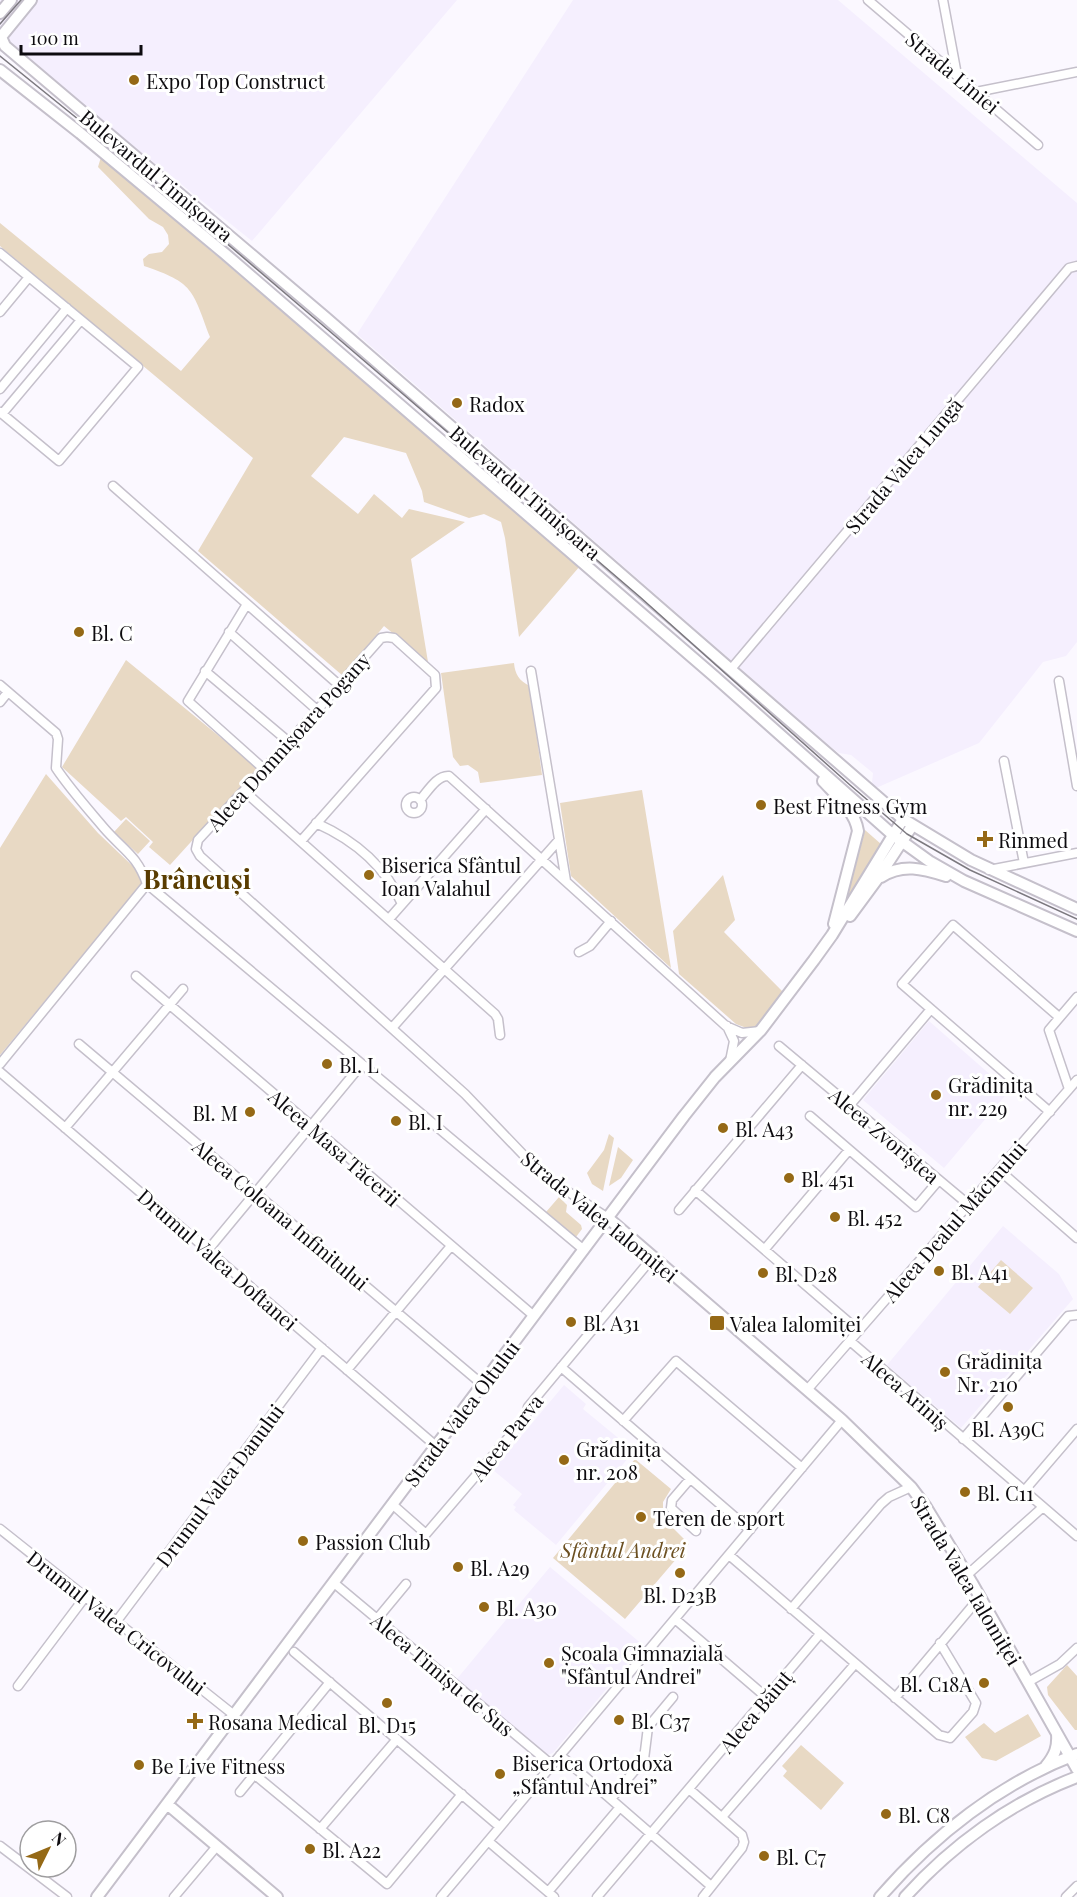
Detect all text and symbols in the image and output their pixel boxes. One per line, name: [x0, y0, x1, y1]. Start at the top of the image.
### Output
scale bar: [21, 18, 141, 56]
street label: Strada Liniei: [900, 25, 1006, 119]
text: 100 m: [30, 26, 79, 50]
place label: Expo Top Construct: [146, 67, 326, 94]
marker: Expo Top Construct: [127, 73, 141, 87]
street label: Bulevardul Timișoara: [74, 103, 239, 248]
place label: Radox: [469, 390, 525, 417]
street label: Strada Valea Lungă: [838, 391, 968, 539]
marker: Radox: [450, 396, 464, 410]
street label: Bulevardul Timișoara: [444, 419, 607, 566]
place label: Bl. C: [91, 619, 133, 646]
marker: Bl. C: [72, 625, 86, 639]
street label: Aleea Domnișoara Pogany: [200, 646, 376, 838]
place label: Best Fitness Gym: [773, 792, 928, 819]
marker: Best Fitness Gym: [754, 798, 768, 812]
place label: Rinmed: [998, 826, 1069, 853]
marker: Rinmed: [976, 830, 994, 848]
place label: Biserica Sfântul Ioan Valahul: [381, 851, 521, 901]
district label: Brâncuși: [143, 861, 251, 896]
marker: Biserica Sfântul Ioan Valahul: [362, 868, 376, 882]
place label: Bl. L: [339, 1051, 379, 1078]
marker: Bl. L: [320, 1057, 334, 1071]
place label: Grădinița nr. 229: [948, 1071, 1033, 1121]
street label: Aleea Zvoriștea: [823, 1080, 946, 1190]
street label: Aleea Masa Tăcerii: [263, 1082, 407, 1212]
marker: Grădinița nr. 229: [929, 1088, 943, 1102]
place label: Bl. M: [193, 1099, 238, 1126]
marker: Bl. M: [243, 1105, 257, 1119]
place label: Bl. I: [408, 1108, 443, 1135]
marker: Bl. I: [389, 1114, 403, 1128]
place label: Bl. A43: [735, 1115, 793, 1142]
marker: Bl. A43: [716, 1121, 730, 1135]
street label: Aleea Coloana Infinitului: [187, 1132, 375, 1296]
street label: Aleea Dealul Măcinului: [876, 1135, 1032, 1308]
street label: Strada Valea Ialomiței: [516, 1145, 684, 1288]
place label: Bl. 451: [801, 1165, 854, 1192]
marker: Bl. 451: [782, 1171, 796, 1185]
street label: Drumul Valea Doftanei: [133, 1182, 304, 1336]
place label: Bl. 452: [847, 1204, 902, 1231]
marker: Bl. 452: [828, 1210, 842, 1224]
place label: Bl. A41: [951, 1258, 1008, 1285]
place label: Bl. D28: [775, 1260, 837, 1287]
marker: Bl. A41: [932, 1264, 946, 1278]
marker: Bl. D28: [756, 1266, 770, 1280]
place label: Bl. A31: [583, 1309, 639, 1336]
place label: Valea Ialomiței: [729, 1310, 862, 1338]
marker: Valea Ialomiței: [708, 1314, 726, 1332]
marker: Bl. A31: [564, 1315, 578, 1329]
street label: Strada Valea Oltului: [397, 1334, 525, 1492]
street label: Aleea Ariniș: [856, 1344, 955, 1436]
place label: Grădinița Nr. 210: [957, 1347, 1042, 1397]
marker: Grădinița Nr. 210: [938, 1365, 952, 1379]
street label: Aleea Parva: [463, 1388, 548, 1487]
street label: Drumul Valea Danului: [149, 1398, 289, 1572]
marker: Bl. A39C: [1001, 1400, 1015, 1414]
place label: Bl. A39C: [972, 1415, 1044, 1442]
place label: Grădinița nr. 208: [576, 1435, 661, 1485]
marker: Grădinița nr. 208: [557, 1453, 571, 1467]
place label: Bl. C11: [977, 1479, 1034, 1506]
marker: Bl. C11: [958, 1485, 972, 1499]
street label: Strada Valea Ialomiței: [905, 1490, 1029, 1671]
place label: Teren de sport: [653, 1504, 785, 1531]
marker: Teren de sport: [634, 1510, 648, 1524]
place label: Passion Club: [315, 1528, 431, 1555]
marker: Passion Club: [296, 1534, 310, 1548]
park label: Sfântul Andrei: [559, 1536, 686, 1563]
street label: Drumul Valea Cricovului: [22, 1544, 212, 1700]
place label: Bl. A29: [470, 1554, 530, 1581]
marker: Bl. A29: [451, 1560, 465, 1574]
marker: Bl. D23B: [673, 1566, 687, 1580]
place label: Bl. D23B: [643, 1581, 717, 1608]
place label: Bl. A30: [496, 1594, 557, 1621]
marker: Bl. A30: [477, 1600, 491, 1614]
street label: Aleea Timișu de Sus: [365, 1606, 520, 1742]
place label: Școala Gimnazială "Sfântul Andrei": [561, 1639, 723, 1689]
marker: Școala Gimnazială "Sfântul Andrei": [542, 1656, 556, 1670]
street label: Aleea Băiuț: [712, 1663, 799, 1759]
place label: Bl. C18A: [900, 1670, 972, 1697]
marker: Bl. C18A: [977, 1676, 991, 1690]
marker: Bl. D15: [380, 1696, 394, 1710]
place label: Bl. C37: [631, 1707, 690, 1734]
place label: Rosana Medical: [208, 1708, 348, 1735]
place label: Bl. D15: [358, 1711, 416, 1738]
marker: Rosana Medical: [186, 1712, 204, 1730]
marker: Bl. C37: [612, 1713, 626, 1727]
place label: Biserica Ortodoxă „Sfântul Andrei”: [512, 1749, 673, 1799]
place label: Be Live Fitness: [151, 1752, 285, 1779]
marker: Be Live Fitness: [132, 1758, 146, 1772]
marker: Biserica Ortodoxă „Sfântul Andrei”: [493, 1767, 507, 1781]
place label: Bl. C8: [898, 1801, 950, 1828]
marker: Bl. C8: [879, 1807, 893, 1821]
north arrow: [18, 1819, 78, 1879]
text: N: [48, 1827, 71, 1850]
place label: Bl. A22: [322, 1836, 381, 1863]
marker: Bl. A22: [303, 1842, 317, 1856]
place label: Bl. C7: [776, 1843, 826, 1870]
marker: Bl. C7: [757, 1849, 771, 1863]

